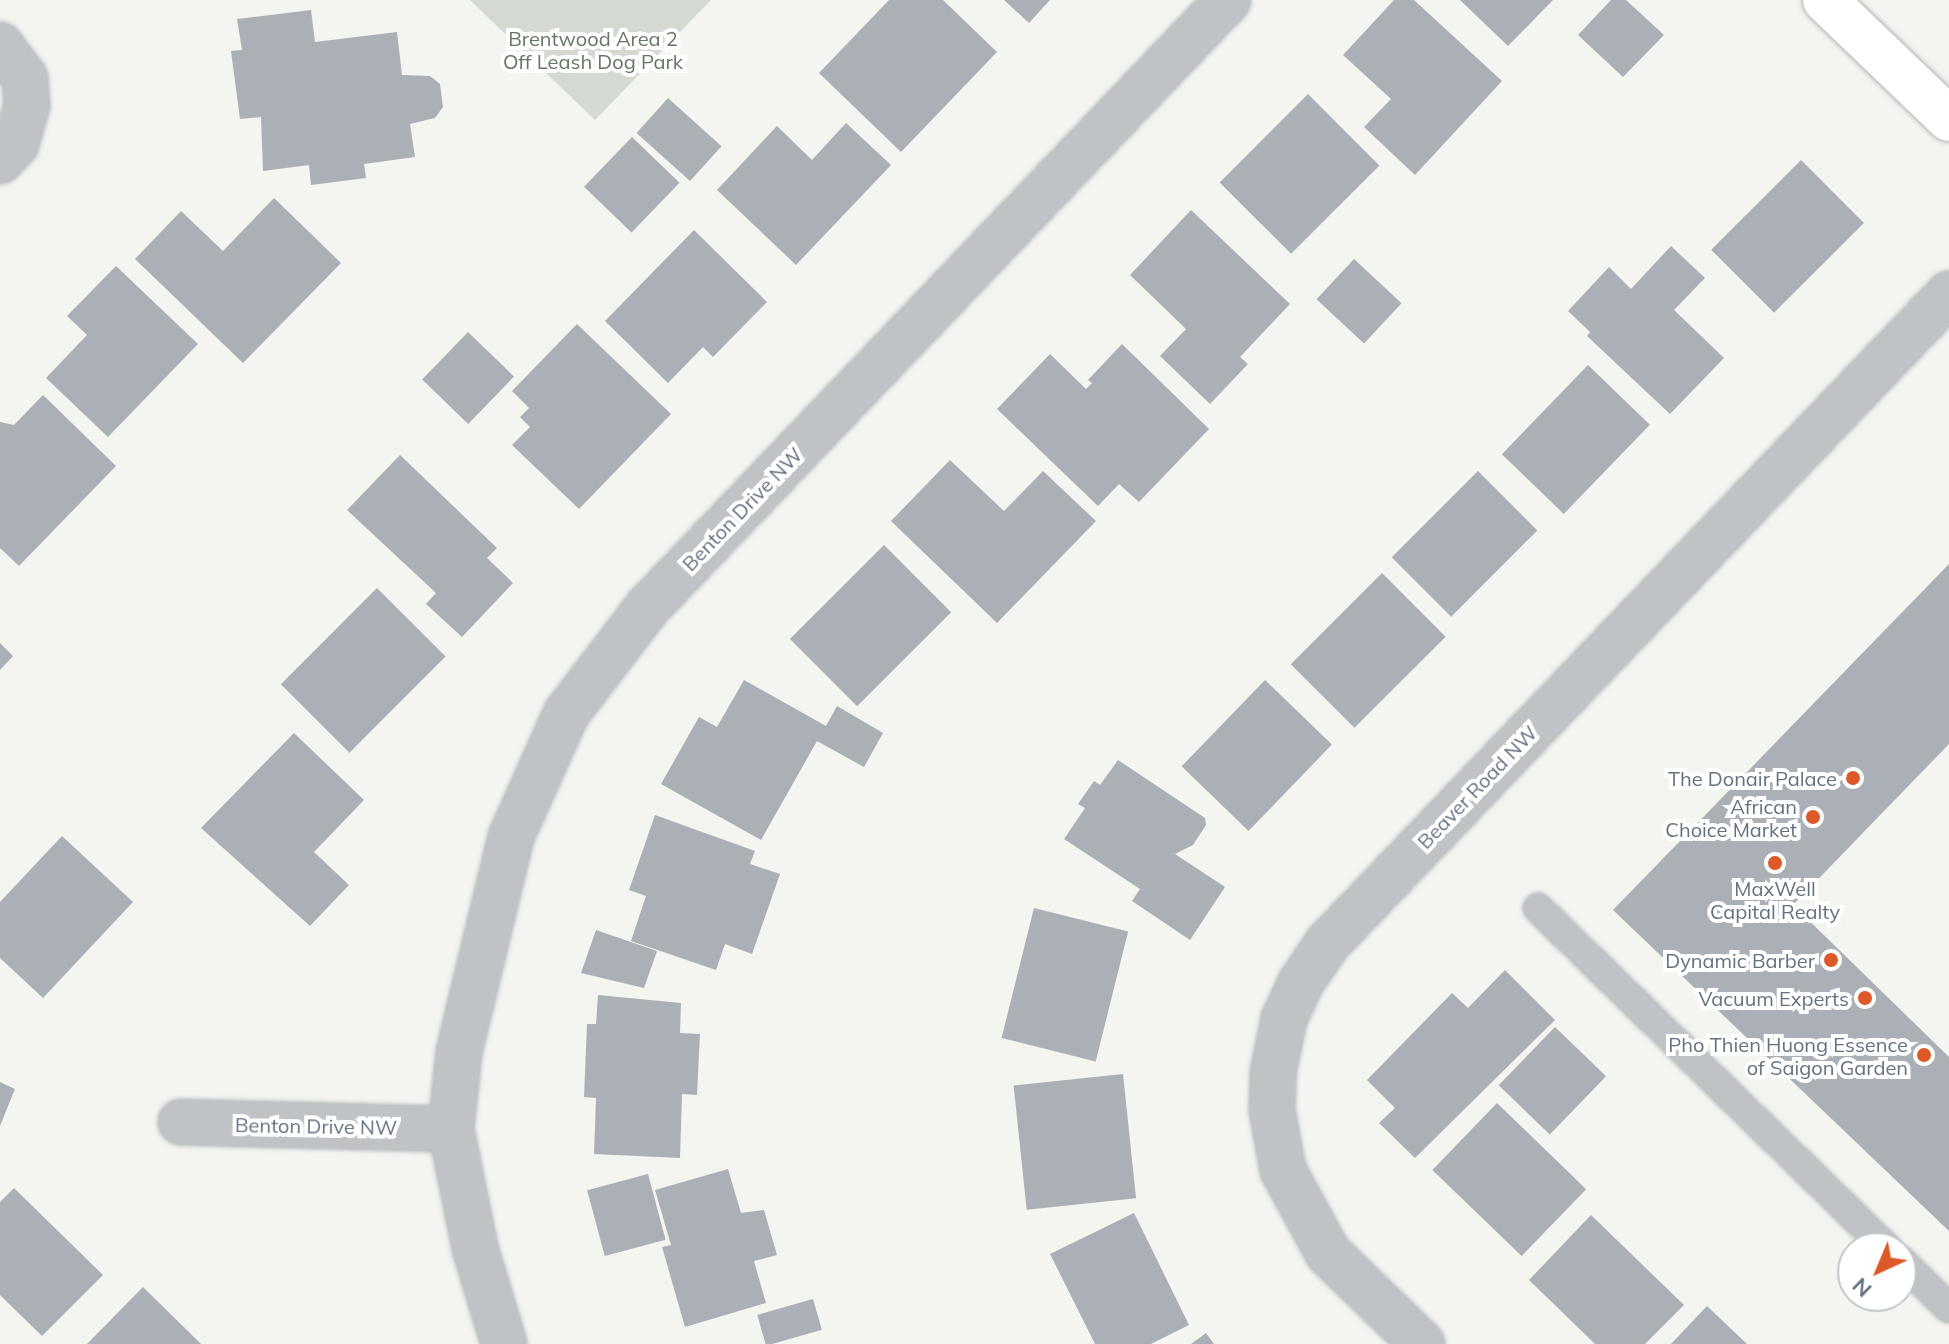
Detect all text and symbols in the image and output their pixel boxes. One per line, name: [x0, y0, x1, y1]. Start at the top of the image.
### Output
park label: Brentwood Area 2 Off Leash Dog Park: [503, 26, 683, 73]
street label: Benton Drive NW: [677, 442, 807, 576]
street label: Beaver Road NW: [1412, 721, 1542, 853]
place label: The Donair Palace: [1668, 766, 1837, 790]
marker: The Donair Palace: [1844, 769, 1862, 787]
place label: African Choice Market: [1665, 794, 1797, 841]
marker: African Choice Market: [1804, 808, 1822, 826]
marker: MaxWell Capital Realty: [1766, 854, 1784, 872]
place label: MaxWell Capital Realty: [1710, 876, 1840, 923]
place label: Dynamic Barber: [1665, 948, 1815, 972]
marker: Dynamic Barber: [1822, 951, 1840, 969]
place label: Vacuum Experts: [1698, 986, 1849, 1010]
marker: Vacuum Experts: [1856, 989, 1874, 1007]
place label: Pho Thien Huong Essence of Saigon Garden: [1668, 1032, 1908, 1079]
marker: Pho Thien Huong Essence of Saigon Garden: [1915, 1046, 1933, 1064]
street label: Benton Drive NW: [235, 1113, 397, 1139]
north arrow: [1837, 1232, 1917, 1312]
text: N: [1846, 1272, 1877, 1304]

